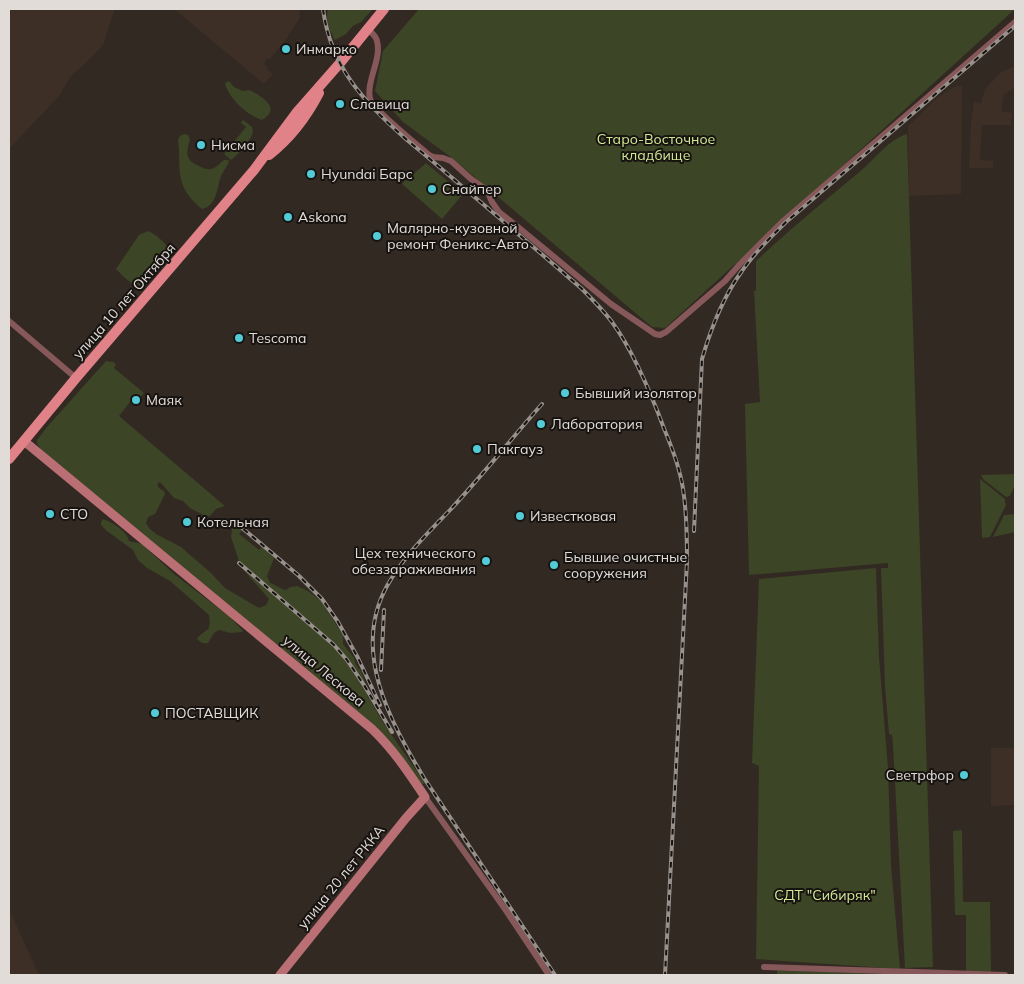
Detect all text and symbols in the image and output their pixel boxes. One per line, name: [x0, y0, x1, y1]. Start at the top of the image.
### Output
place label: Инмарко: [296, 40, 357, 58]
marker: Инмарко: [280, 43, 292, 55]
place label: Славица: [350, 95, 410, 113]
marker: Славица: [334, 98, 346, 110]
park label: Старо-Восточное кладбище: [597, 130, 716, 164]
place label: Нисма: [211, 136, 255, 154]
marker: Нисма: [195, 139, 207, 151]
place label: Hyundai Барс: [321, 165, 413, 183]
marker: Hyundai Барс: [305, 168, 317, 180]
place label: Снайпер: [442, 180, 501, 198]
marker: Снайпер: [426, 183, 438, 195]
place label: Askona: [298, 208, 347, 226]
marker: Askona: [282, 211, 294, 223]
place label: Малярно-кузовной ремонт Феникс-Авто: [387, 219, 529, 253]
marker: Малярно-кузовной ремонт Феникс-Авто: [371, 230, 383, 242]
street label: улица 10 лет Октября: [69, 239, 179, 363]
place label: Tescoma: [249, 329, 306, 347]
marker: Tescoma: [233, 332, 245, 344]
place label: Бывший изолятор: [575, 384, 697, 402]
marker: Бывший изолятор: [559, 387, 571, 399]
place label: Маяк: [146, 391, 182, 409]
marker: Маяк: [130, 394, 142, 406]
place label: Лаборатория: [551, 415, 643, 433]
marker: Лаборатория: [535, 418, 547, 430]
place label: Пакгауз: [487, 440, 543, 458]
marker: Пакгауз: [471, 443, 483, 455]
place label: СТО: [60, 505, 88, 523]
place label: Известковая: [530, 507, 616, 525]
marker: СТО: [44, 508, 56, 520]
marker: Известковая: [514, 510, 526, 522]
place label: Котельная: [197, 513, 269, 531]
marker: Котельная: [181, 516, 193, 528]
place label: Цех технического обеззараживания: [352, 544, 476, 578]
place label: Бывшие очистные сооружения: [564, 548, 687, 582]
marker: Цех технического обеззараживания: [480, 555, 492, 567]
marker: Бывшие очистные сооружения: [548, 559, 560, 571]
street label: улица Лескова: [279, 631, 369, 711]
place label: ПОСТАВЩИК: [165, 704, 259, 722]
marker: ПОСТАВЩИК: [149, 707, 161, 719]
place label: Светрфор: [886, 766, 954, 784]
marker: Светрфор: [958, 769, 970, 781]
street label: улица 20 лет РККА: [294, 821, 389, 933]
park label: СДТ "Сибиряк": [774, 886, 876, 904]

